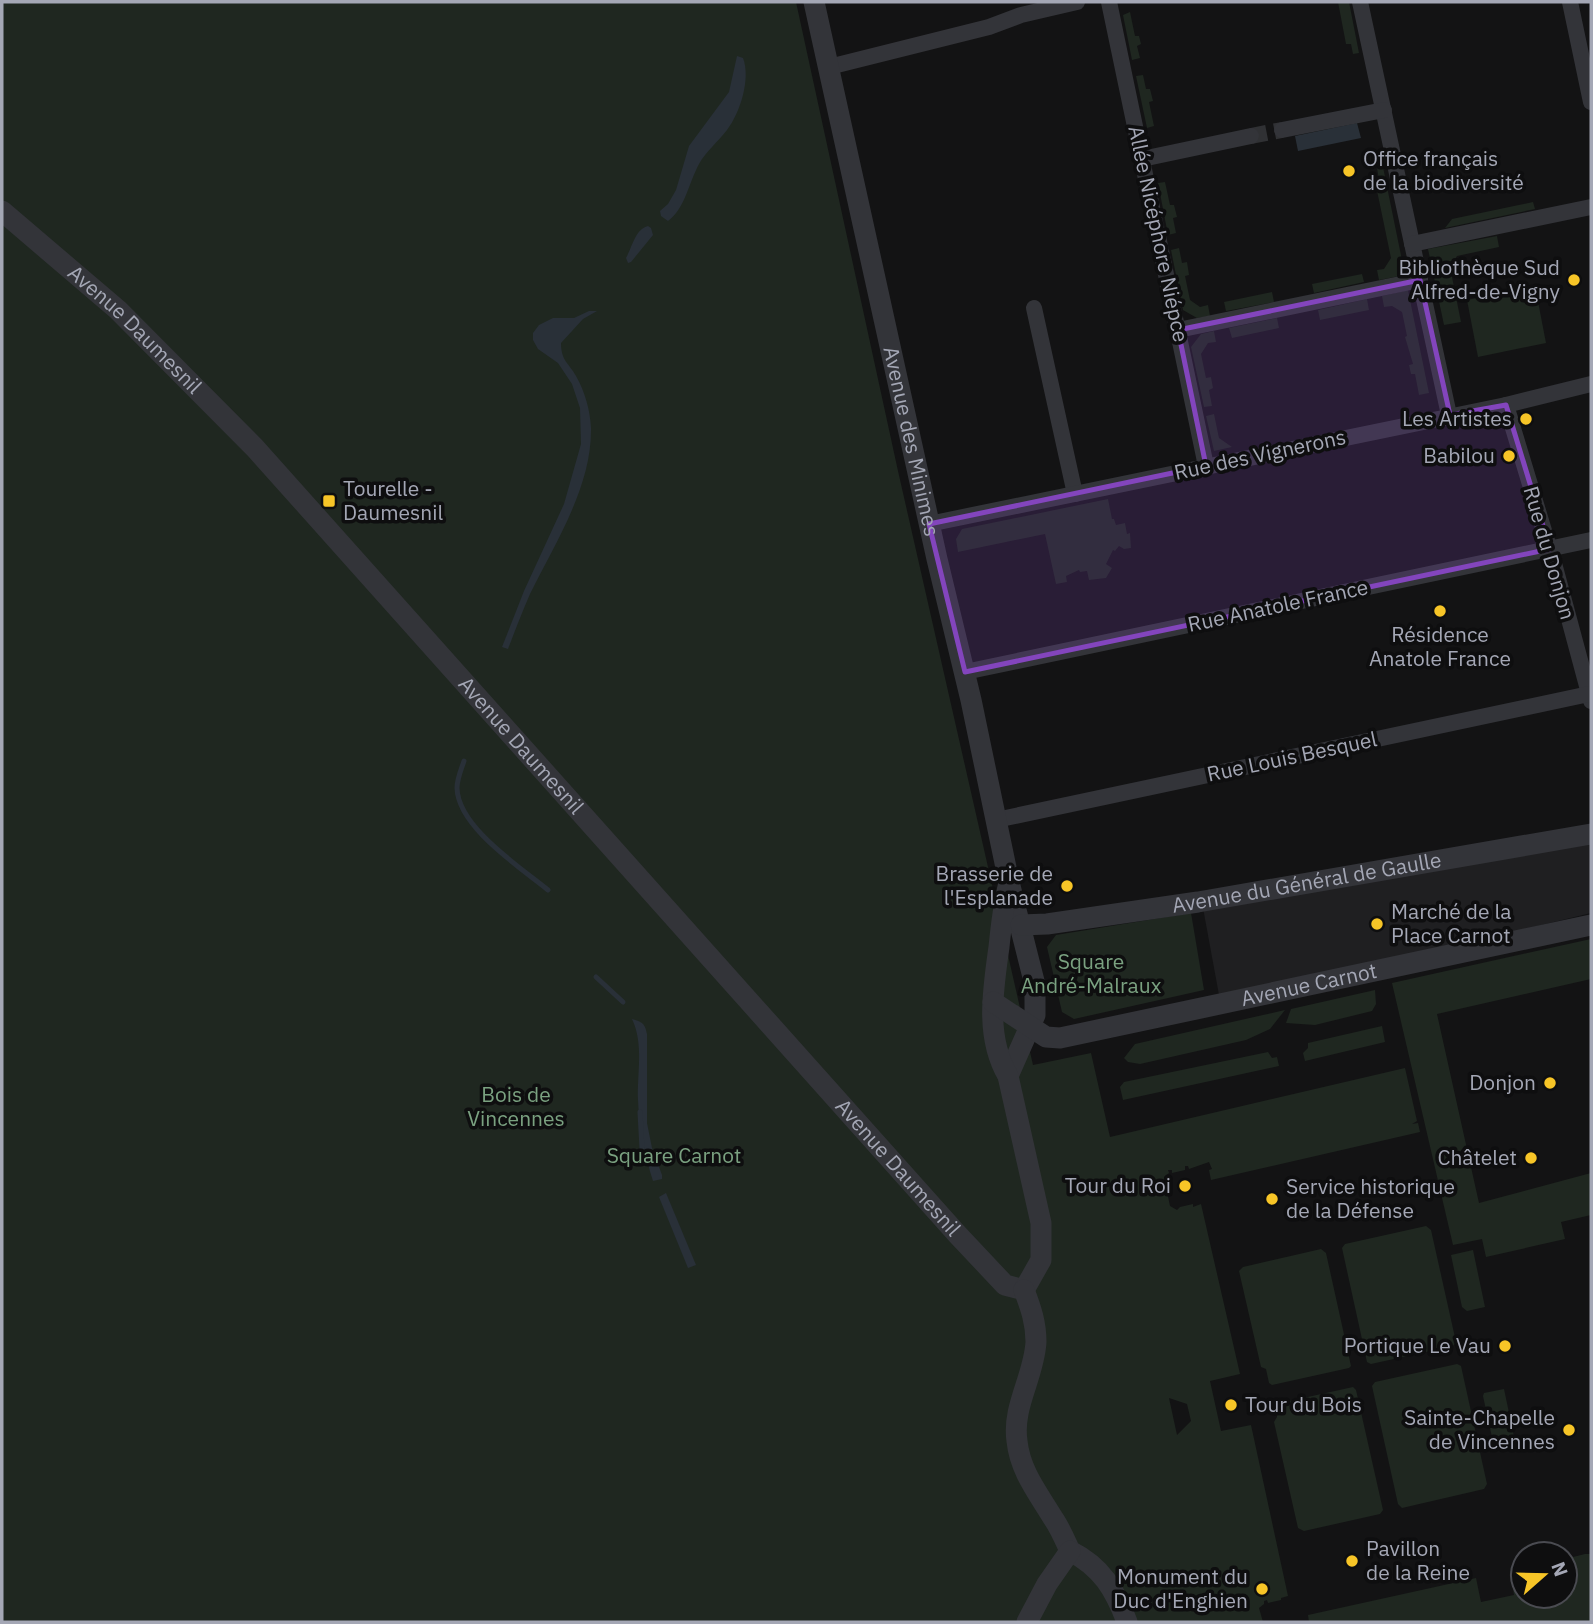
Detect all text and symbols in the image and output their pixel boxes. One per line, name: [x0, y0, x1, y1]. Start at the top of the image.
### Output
street label: Allée Nicéphore Niépce: [1122, 123, 1196, 345]
place label: Office français de la biodiversité: [1363, 144, 1524, 196]
marker: Office français de la biodiversité: [1341, 163, 1357, 179]
place label: Bibliothèque Sud Alfred-de-Vigny: [1398, 253, 1561, 305]
street label: Avenue Daumesnil: [62, 258, 209, 400]
marker: Bibliothèque Sud Alfred-de-Vigny: [1566, 272, 1582, 288]
street label: Avenue des Minimes: [877, 344, 947, 539]
place label: Les Artistes: [1402, 404, 1512, 432]
marker: Les Artistes: [1518, 411, 1534, 427]
street label: Rue des Vignerons: [1171, 422, 1348, 486]
place label: Babilou: [1423, 441, 1495, 469]
marker: Babilou: [1501, 448, 1517, 464]
place label: Tourelle - Daumesnil: [343, 474, 443, 526]
street label: Rue du Donjon: [1518, 483, 1582, 623]
marker: Tourelle - Daumesnil: [321, 493, 337, 509]
street label: Rue Anatole France: [1185, 572, 1371, 638]
marker: Résidence Anatole France: [1432, 603, 1448, 619]
place label: Résidence Anatole France: [1369, 620, 1511, 672]
street label: Avenue Daumesnil: [453, 670, 591, 820]
street label: Rue Louis Besquel: [1204, 724, 1380, 788]
street label: Avenue du Général de Gaulle: [1170, 845, 1443, 919]
place label: Brasserie de l'Esplanade: [935, 859, 1053, 911]
marker: Brasserie de l'Esplanade: [1059, 878, 1075, 894]
place label: Marché de la Place Carnot: [1391, 897, 1511, 949]
marker: Marché de la Place Carnot: [1369, 916, 1385, 932]
park label: Square André-Malraux: [1021, 947, 1162, 999]
street label: Avenue Carnot: [1238, 956, 1379, 1012]
place label: Donjon: [1469, 1068, 1536, 1096]
marker: Donjon: [1542, 1075, 1558, 1091]
park label: Bois de Vincennes: [467, 1080, 565, 1132]
street label: Avenue Daumesnil: [830, 1092, 968, 1242]
park label: Square Carnot: [607, 1141, 741, 1169]
place label: Châtelet: [1437, 1143, 1517, 1171]
marker: Châtelet: [1523, 1150, 1539, 1166]
place label: Tour du Roi: [1065, 1171, 1171, 1199]
place label: Service historique de la Défense: [1286, 1172, 1455, 1224]
marker: Tour du Roi: [1177, 1178, 1193, 1194]
marker: Service historique de la Défense: [1264, 1191, 1280, 1207]
place label: Portique Le Vau: [1344, 1331, 1491, 1359]
marker: Portique Le Vau: [1497, 1338, 1513, 1354]
place label: Tour du Bois: [1245, 1390, 1362, 1418]
marker: Tour du Bois: [1223, 1397, 1239, 1413]
place label: Sainte-Chapelle de Vincennes: [1404, 1403, 1555, 1455]
marker: Sainte-Chapelle de Vincennes: [1561, 1422, 1577, 1438]
place label: Pavillon de la Reine: [1366, 1534, 1470, 1586]
north arrow: [1509, 1540, 1579, 1610]
marker: Pavillon de la Reine: [1344, 1553, 1360, 1569]
text: N: [1546, 1559, 1574, 1580]
place label: Monument du Duc d'Enghien: [1113, 1562, 1248, 1614]
marker: Monument du Duc d'Enghien: [1254, 1581, 1270, 1597]

